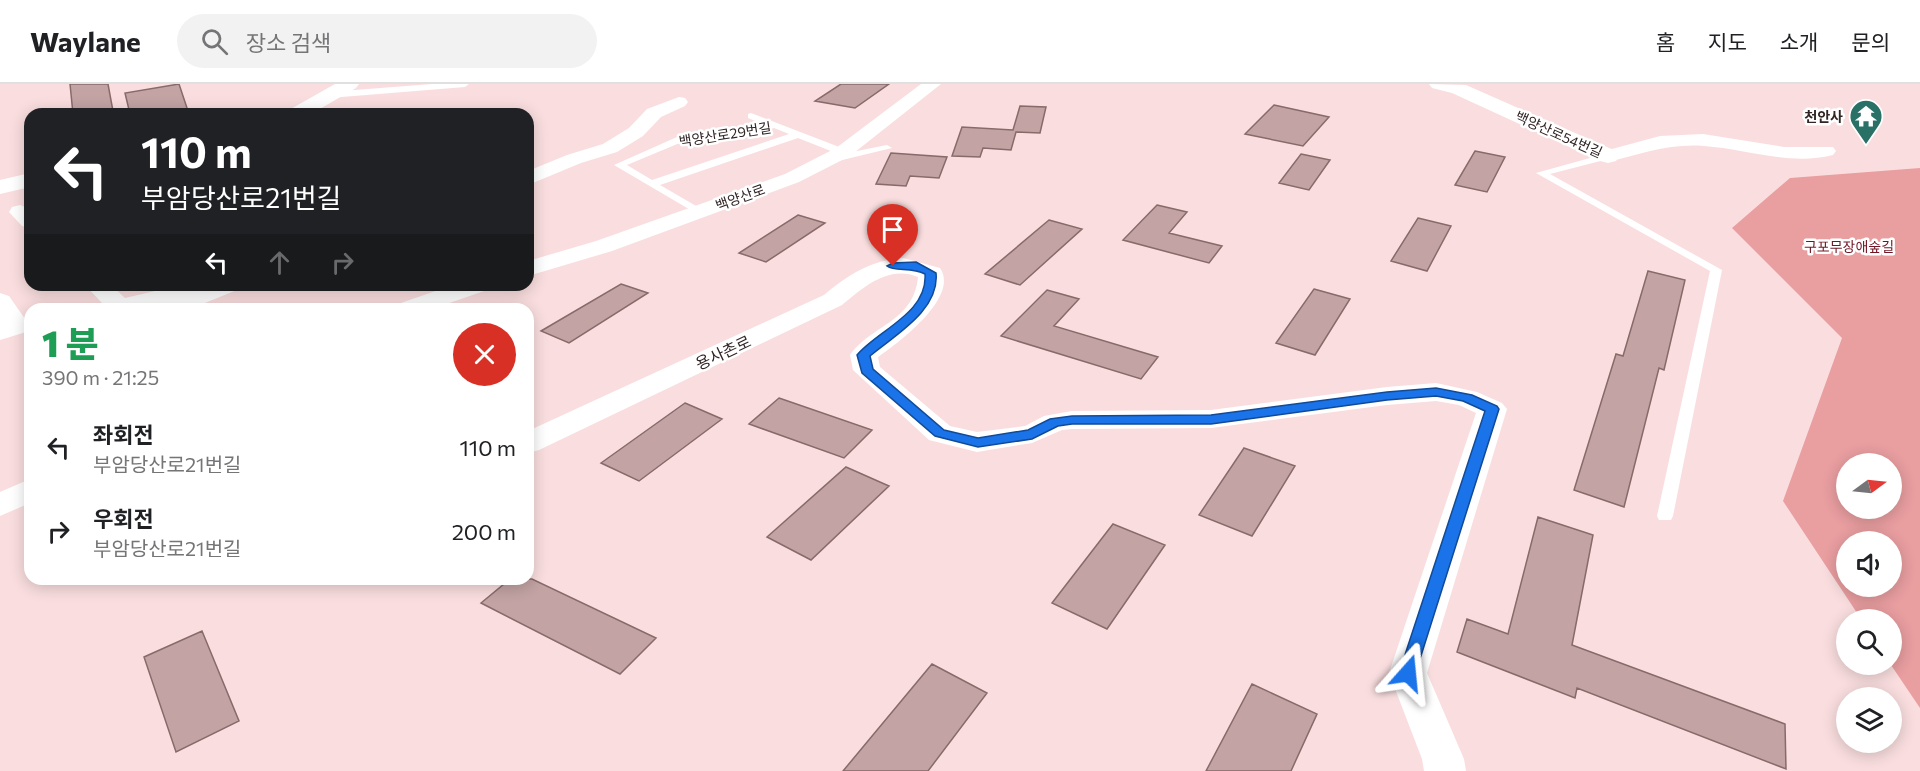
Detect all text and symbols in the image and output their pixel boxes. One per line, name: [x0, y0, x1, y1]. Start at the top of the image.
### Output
search box: [177, 14, 597, 68]
text: Waylane: [30, 24, 141, 58]
icon: search: [198, 25, 231, 58]
text: 장소 검색: [246, 29, 331, 56]
text: 홈: [1656, 29, 1675, 54]
text: 지도: [1708, 29, 1747, 54]
text: 소개: [1780, 29, 1818, 54]
text: 문의: [1851, 29, 1890, 54]
temple icon: 천안사: [1848, 98, 1884, 145]
street label: 백양산로54번길: [1513, 107, 1605, 161]
place label: 천안사: [1804, 108, 1843, 125]
street label: 백양산로29번길: [677, 118, 773, 150]
text: 110 m: [141, 125, 252, 177]
icon: left: [42, 132, 120, 210]
street label: 백양산로: [713, 180, 767, 214]
text: 부암당산로21번길: [141, 181, 341, 214]
pin: [867, 204, 918, 266]
icon: arrive: [876, 213, 909, 246]
park label: 구포무장애숲길: [1804, 238, 1894, 255]
icon: left: [200, 246, 233, 279]
icon: ahead: [263, 246, 296, 279]
icon: right: [326, 246, 359, 279]
text: 1 분: [42, 320, 99, 364]
button: close: [453, 323, 516, 386]
street label: 용사촌로: [692, 331, 754, 373]
text: 390 m · 21:25: [42, 365, 159, 389]
text: 좌회전: [93, 421, 154, 448]
icon: left: [42, 431, 75, 464]
text: 110 m: [459, 434, 516, 461]
text: 부암당산로21번길: [93, 452, 241, 476]
north arrow: [1836, 453, 1902, 519]
map controls: [1836, 453, 1902, 753]
text: 우회전: [93, 505, 154, 532]
icon: right: [42, 515, 75, 548]
text: 200 m: [452, 518, 516, 545]
button: sound: [1836, 531, 1902, 597]
text: 부암당산로21번길: [93, 536, 241, 560]
button: search: [1836, 609, 1902, 675]
position arrow: [1376, 641, 1440, 705]
button: layers: [1836, 687, 1902, 753]

